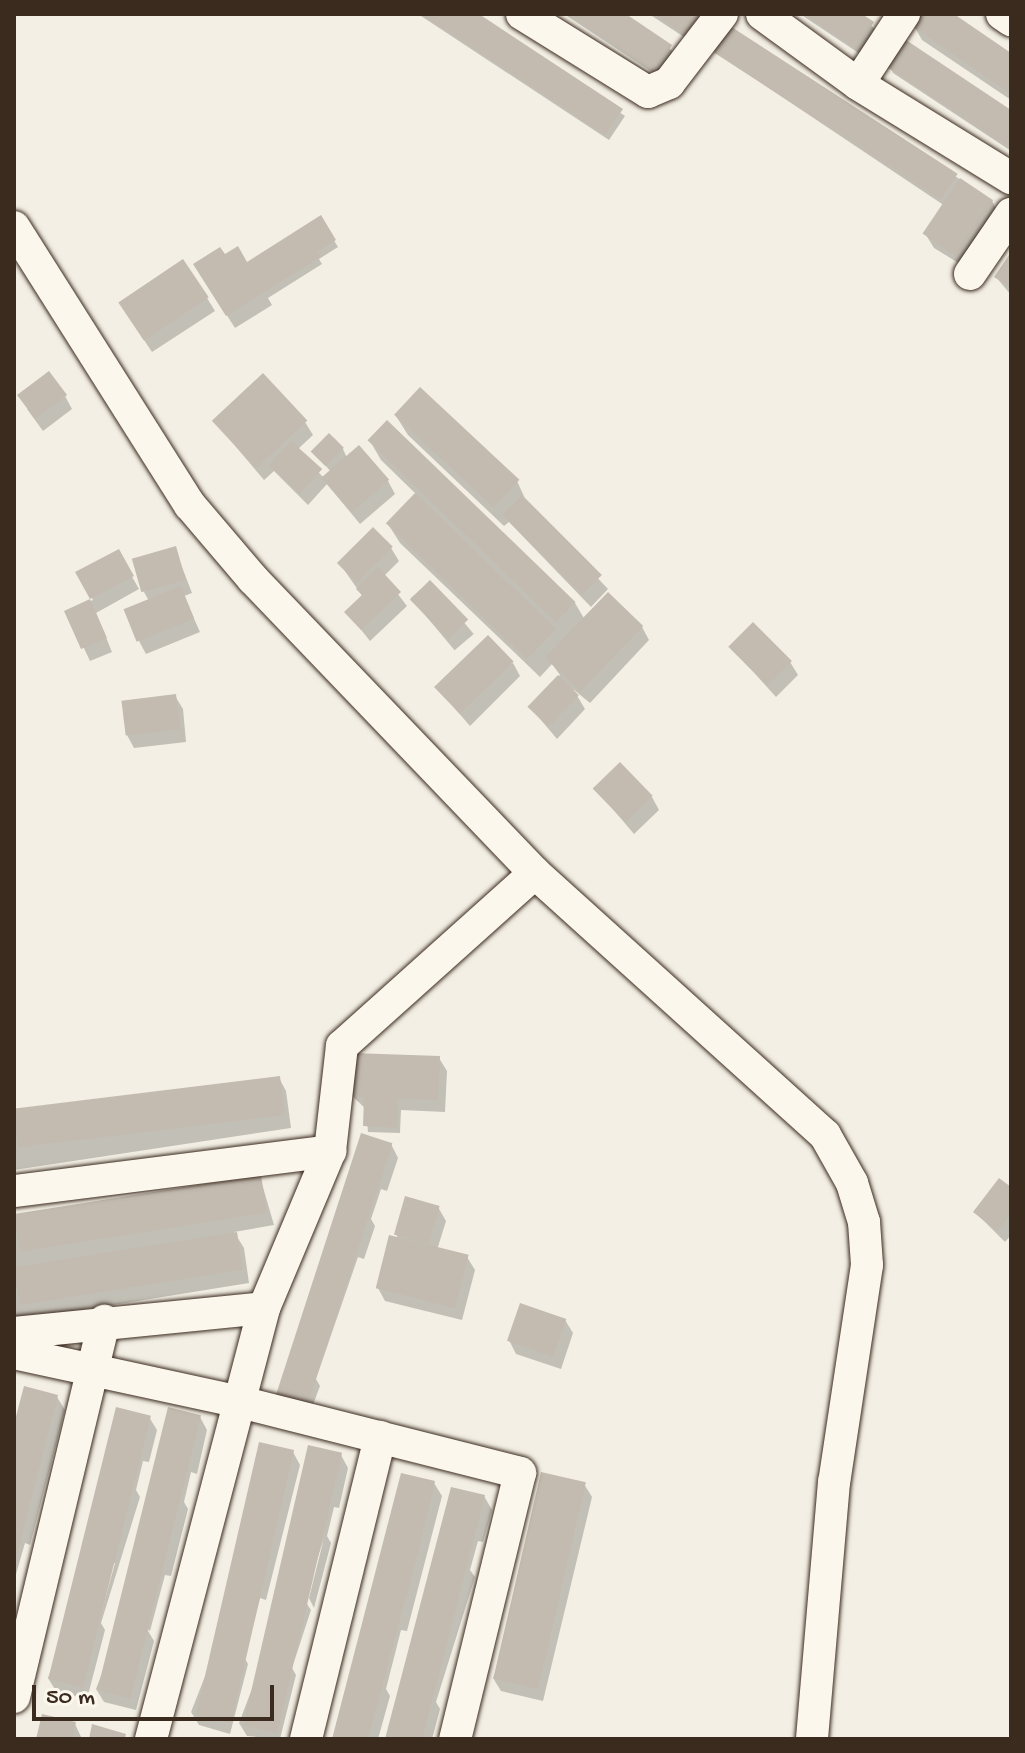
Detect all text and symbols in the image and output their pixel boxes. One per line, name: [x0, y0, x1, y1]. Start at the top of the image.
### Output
scale bar: [36, 1669, 278, 1719]
text: 50 m: [46, 1684, 95, 1713]

